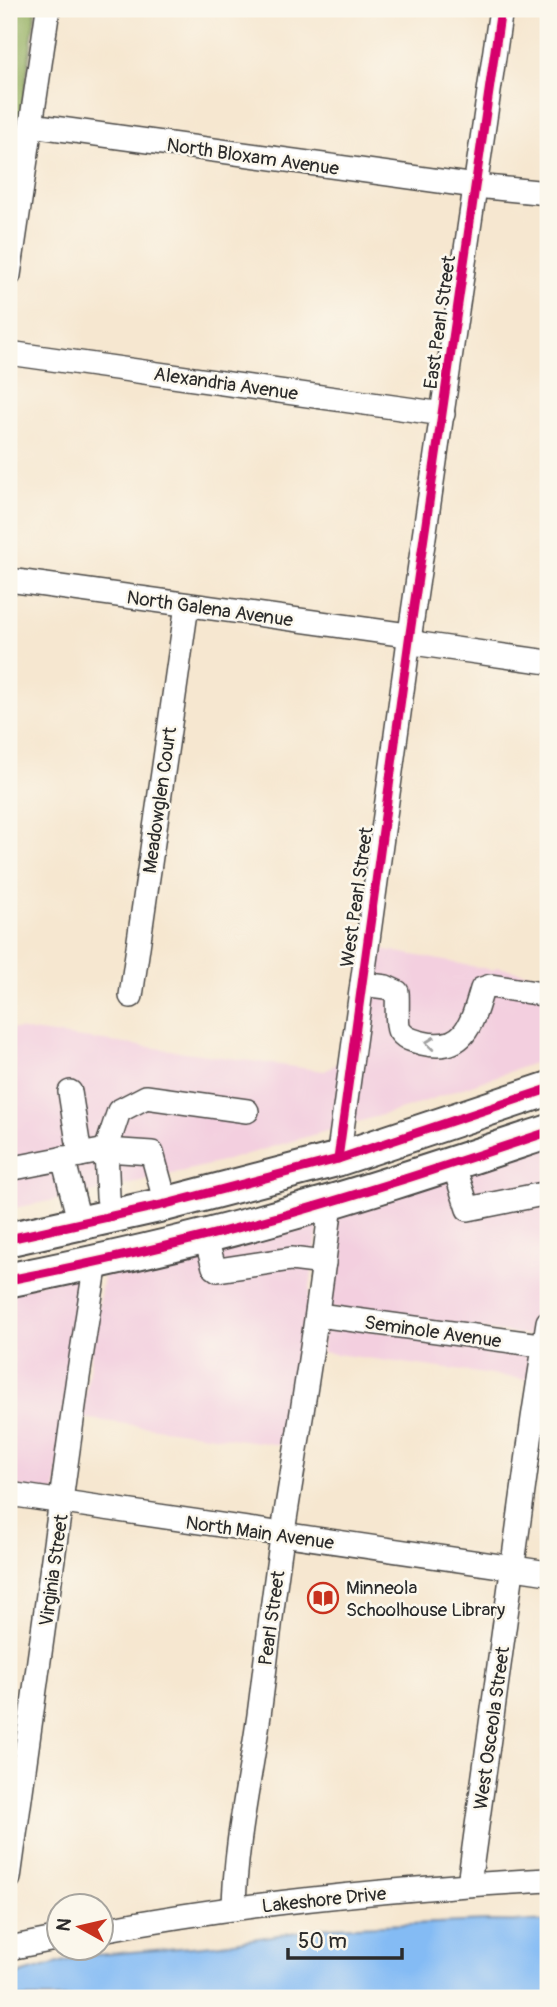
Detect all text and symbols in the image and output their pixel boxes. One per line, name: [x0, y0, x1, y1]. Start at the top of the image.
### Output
street label: North Bloxam Avenue: [165, 133, 341, 181]
street label: East Pearl Street: [419, 253, 461, 390]
street label: Alexandria Avenue: [152, 362, 300, 406]
street label: North Galena Avenue: [125, 585, 295, 633]
street label: Meadowglen Court: [138, 725, 182, 875]
street label: West Pearl Street: [335, 825, 379, 969]
one-way arrow: [424, 1036, 435, 1051]
street label: Seminole Avenue: [363, 1310, 504, 1354]
street label: North Main Avenue: [184, 1511, 336, 1555]
street label: Virginia Street: [34, 1512, 74, 1628]
street label: Pearl Street: [253, 1569, 291, 1667]
place label: Minneola Schoolhouse Library: [346, 1576, 505, 1622]
library icon: Minneola Schoolhouse Library: [306, 1581, 340, 1615]
street label: West Osceola Street: [469, 1645, 515, 1811]
street label: Lakeshore Drive: [261, 1881, 388, 1918]
north arrow: [46, 1892, 116, 1962]
scale bar: [288, 1916, 401, 1960]
text: N: [51, 1917, 77, 1933]
text: 50 m: [298, 1928, 347, 1955]

